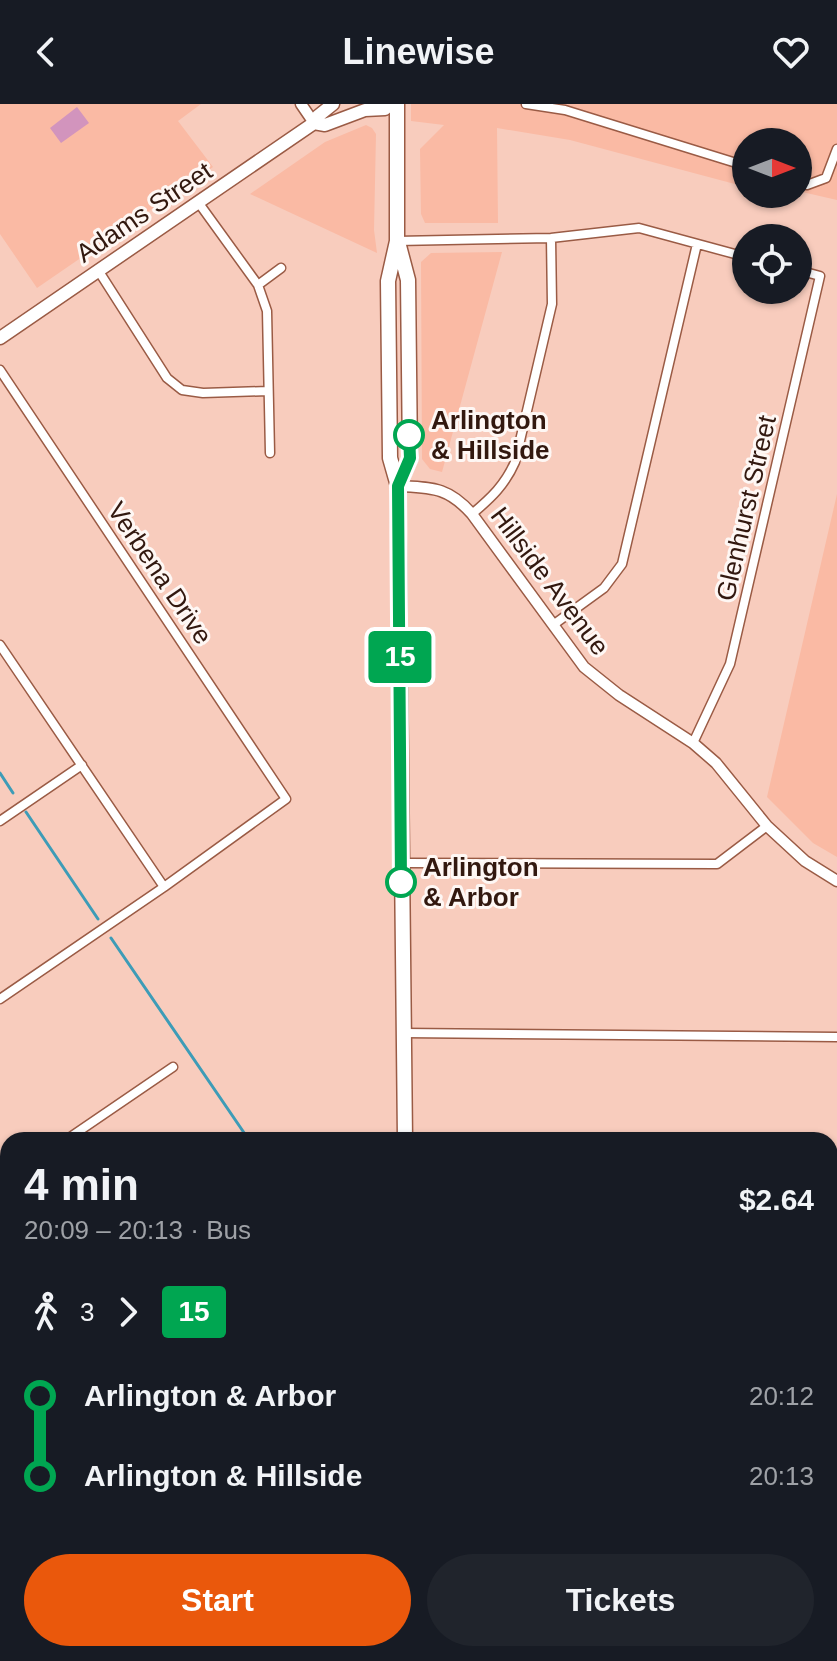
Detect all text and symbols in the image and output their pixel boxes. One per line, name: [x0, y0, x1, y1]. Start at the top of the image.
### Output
icon: back: [24, 30, 68, 74]
icon: heart: [769, 30, 813, 74]
text: Linewise: [342, 31, 495, 72]
north arrow: [732, 128, 812, 208]
map controls: [732, 128, 812, 304]
street label: Adams Street: [70, 155, 218, 268]
button: locate: [732, 224, 812, 304]
place label: Arlington & Hillside: [431, 405, 549, 465]
street label: Glenhurst Street: [710, 412, 782, 604]
marker: Arlington & Hillside: [394, 420, 424, 450]
street label: Verbena Drive: [101, 496, 219, 650]
street label: Hillside Avenue: [485, 501, 615, 661]
line badge: 15: [364, 631, 436, 683]
text: 15: [384, 641, 416, 672]
place label: Arlington & Arbor: [423, 852, 539, 912]
marker: Arlington & Arbor: [386, 867, 416, 897]
text: 4 min: [24, 1160, 139, 1209]
text: $2.64: [739, 1183, 814, 1216]
text: 20:09 – 20:13 · Bus: [24, 1215, 251, 1245]
icon: walk: [24, 1290, 68, 1334]
icon: forward: [106, 1290, 150, 1334]
text: 15: [178, 1296, 210, 1327]
text: 3: [80, 1297, 94, 1327]
text: Arlington & Arbor: [84, 1379, 336, 1412]
text: 20:12: [749, 1381, 814, 1411]
text: Arlington & Hillside: [84, 1459, 362, 1492]
text: 20:13: [749, 1461, 814, 1491]
button: Start: [24, 1554, 411, 1646]
button: Tickets: [427, 1554, 814, 1646]

